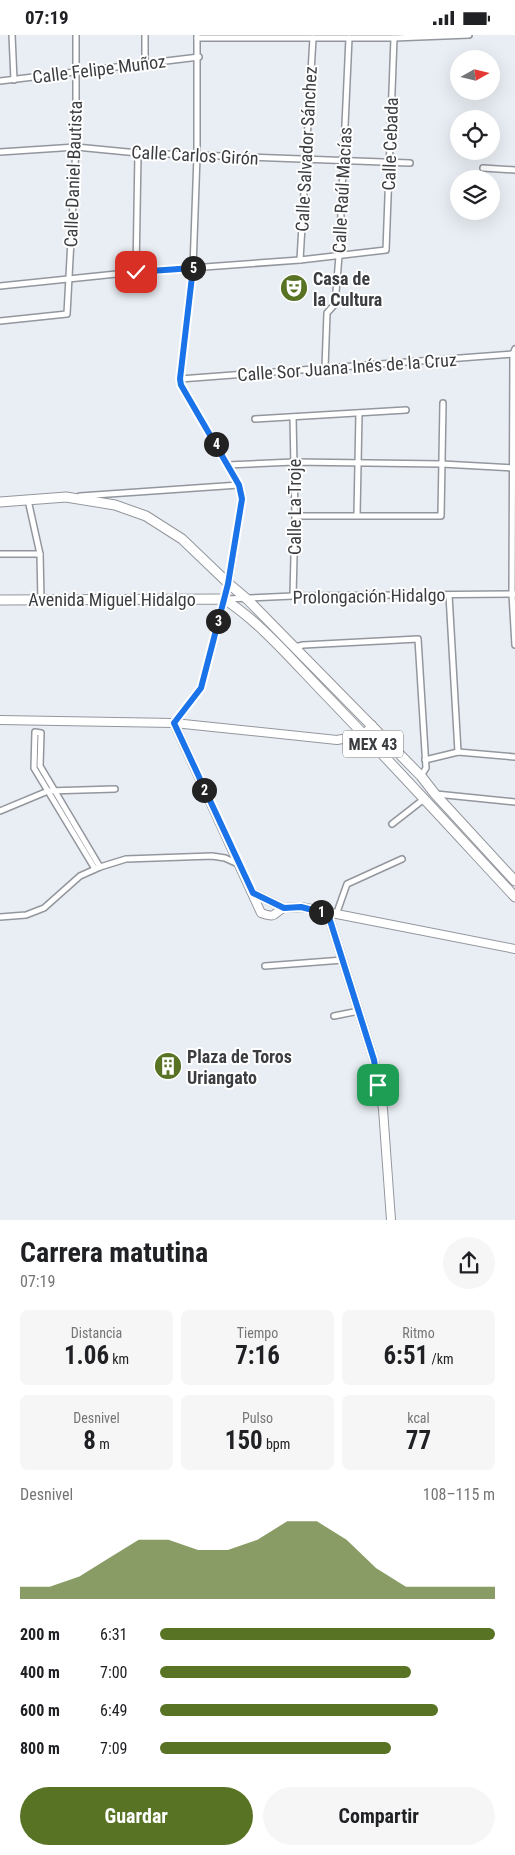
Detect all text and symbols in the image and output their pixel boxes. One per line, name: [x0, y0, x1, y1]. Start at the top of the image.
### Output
text: 07:19: [25, 6, 69, 29]
street label: Calle Felipe Muñoz: [31, 50, 167, 88]
north arrow: [450, 50, 500, 100]
map controls: [450, 50, 500, 220]
street label: Calle Salvador Sánchez: [291, 66, 321, 232]
street label: Calle Cebada: [378, 97, 402, 191]
street label: Calle Daniel Bautista: [60, 100, 86, 248]
button: locate: [450, 110, 500, 160]
street label: Calle Raúl Macías: [328, 126, 356, 254]
street label: Calle Carlos Girón: [131, 141, 259, 169]
button: layers: [450, 170, 500, 220]
pin: [115, 251, 157, 293]
pin: 5: [180, 255, 206, 281]
icon: check: [122, 258, 150, 286]
text: 5: [190, 260, 197, 276]
place label: Casa de la Cultura: [313, 268, 382, 310]
theatre icon: Casa de la Cultura: [279, 273, 309, 303]
street label: Calle Sor Juana Inés de la Cruz: [237, 349, 457, 385]
pin: 4: [204, 431, 228, 457]
text: 4: [213, 436, 220, 452]
street label: Calle La Troje: [284, 459, 305, 555]
street label: Prolongación Hidalgo: [292, 584, 446, 608]
street label: Avenida Miguel Hidalgo: [28, 589, 196, 610]
pin: 3: [206, 609, 230, 633]
text: 3: [215, 613, 222, 629]
road number: MEX 43: [343, 731, 403, 757]
pin: 2: [192, 777, 216, 803]
text: 2: [201, 782, 208, 798]
pin: 1: [308, 899, 334, 925]
text: 1: [318, 904, 325, 920]
place label: Plaza de Toros Uriangato: [187, 1046, 292, 1088]
building icon: Plaza de Toros Uriangato: [153, 1051, 183, 1081]
pin: [357, 1064, 399, 1106]
icon: arrive: [364, 1071, 392, 1099]
text: Carrera matutina: [20, 1236, 208, 1269]
button: share: [443, 1237, 495, 1289]
text: 07:19: [20, 1272, 55, 1291]
text: Distancia: [71, 1325, 122, 1341]
text: Tiempo: [237, 1325, 278, 1341]
text: Ritmo: [402, 1325, 435, 1341]
text: 1.06: [64, 1341, 109, 1370]
text: 7:16: [235, 1341, 280, 1370]
text: 6:51: [383, 1341, 428, 1370]
text: km: [109, 1351, 129, 1367]
text: /km: [428, 1351, 454, 1367]
text: Desnivel: [73, 1410, 120, 1426]
text: Pulso: [242, 1410, 273, 1426]
text: kcal: [407, 1410, 430, 1426]
text: 8: [83, 1426, 96, 1455]
text: 150: [225, 1426, 263, 1455]
text: 77: [406, 1426, 431, 1455]
text: m: [96, 1436, 110, 1452]
text: bpm: [263, 1436, 290, 1452]
text: Desnivel: [20, 1485, 73, 1504]
text: 108–115 m: [423, 1485, 495, 1504]
text: 200 m: [20, 1625, 60, 1644]
text: 6:31: [100, 1625, 127, 1644]
text: 400 m: [20, 1663, 60, 1682]
text: 7:00: [100, 1663, 127, 1682]
text: 600 m: [20, 1701, 60, 1720]
text: 6:49: [100, 1701, 127, 1720]
text: 800 m: [20, 1739, 60, 1758]
text: 7:09: [100, 1739, 127, 1758]
button: Guardar: [20, 1787, 253, 1845]
button: Compartir: [263, 1787, 495, 1845]

